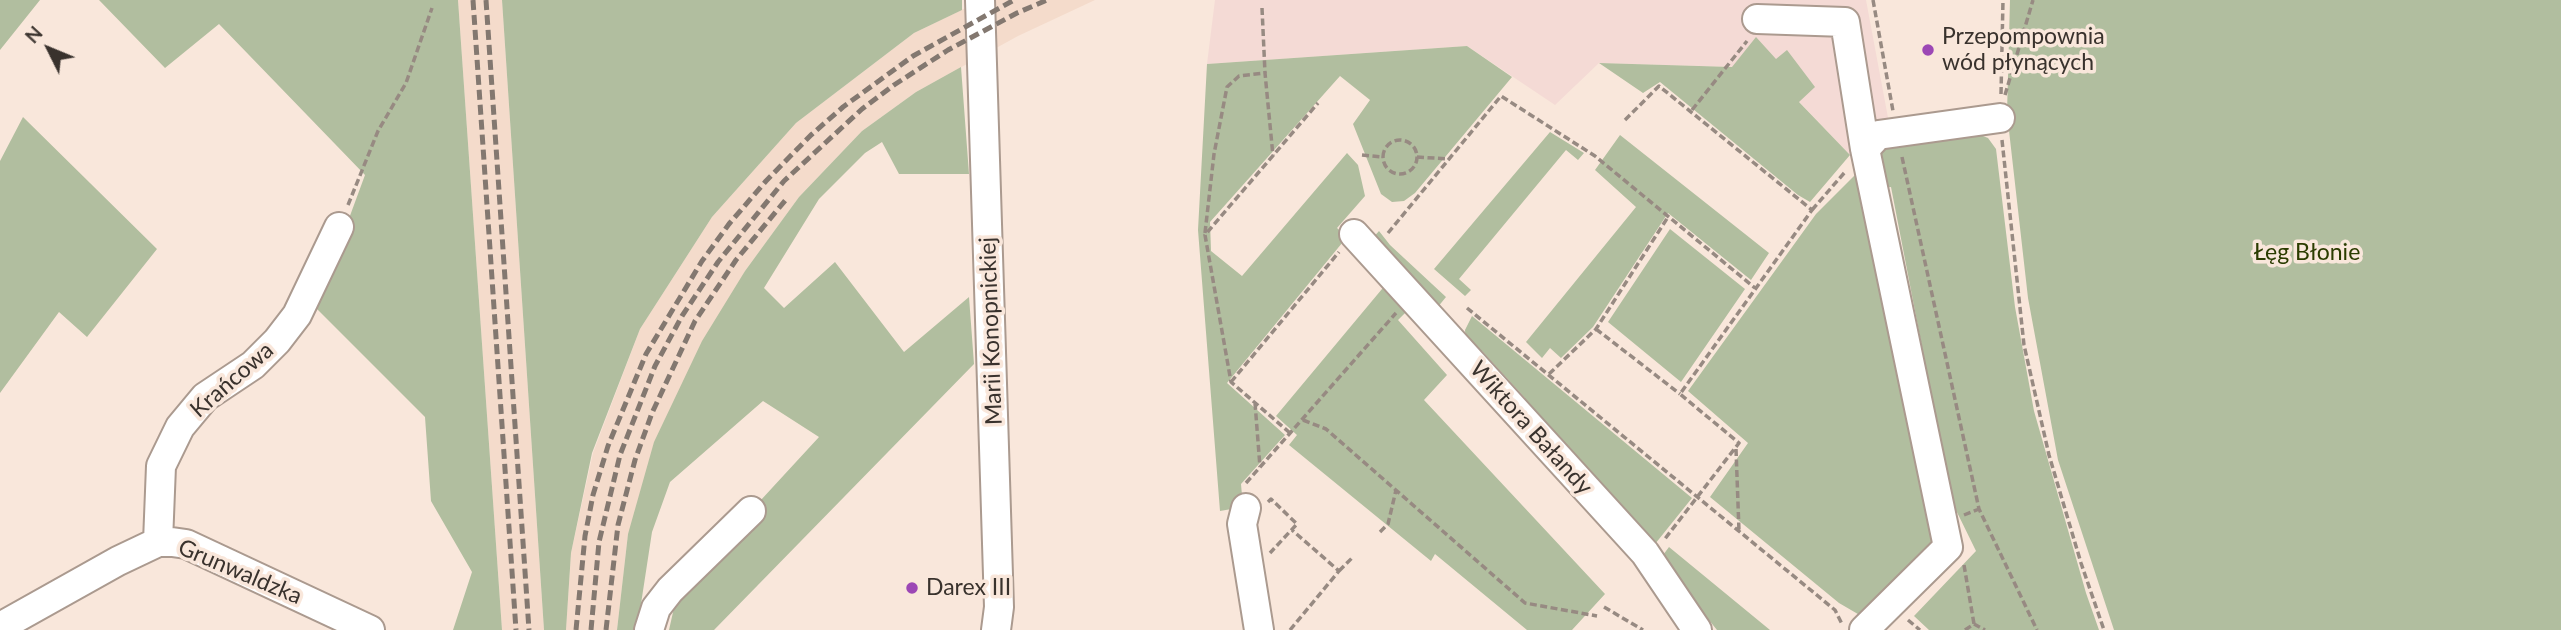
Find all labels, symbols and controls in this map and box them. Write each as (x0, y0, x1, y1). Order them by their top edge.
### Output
north arrow (14, 14, 84, 84)
text: N (20, 21, 47, 48)
place label: Przepompownia wód płynących (1942, 23, 2105, 77)
marker: Przepompownia wód płynących (1920, 42, 1936, 58)
street label: Marii Konopnickiej (974, 237, 1008, 425)
park label: Łęg Błonie (2254, 239, 2360, 267)
street label: Krańcowa (185, 337, 279, 423)
street label: Wiktora Bałandy (1464, 356, 1598, 500)
street label: Grunwaldzka (174, 534, 306, 610)
place label: Darex III (926, 574, 1011, 602)
marker: Darex III (904, 580, 920, 596)

